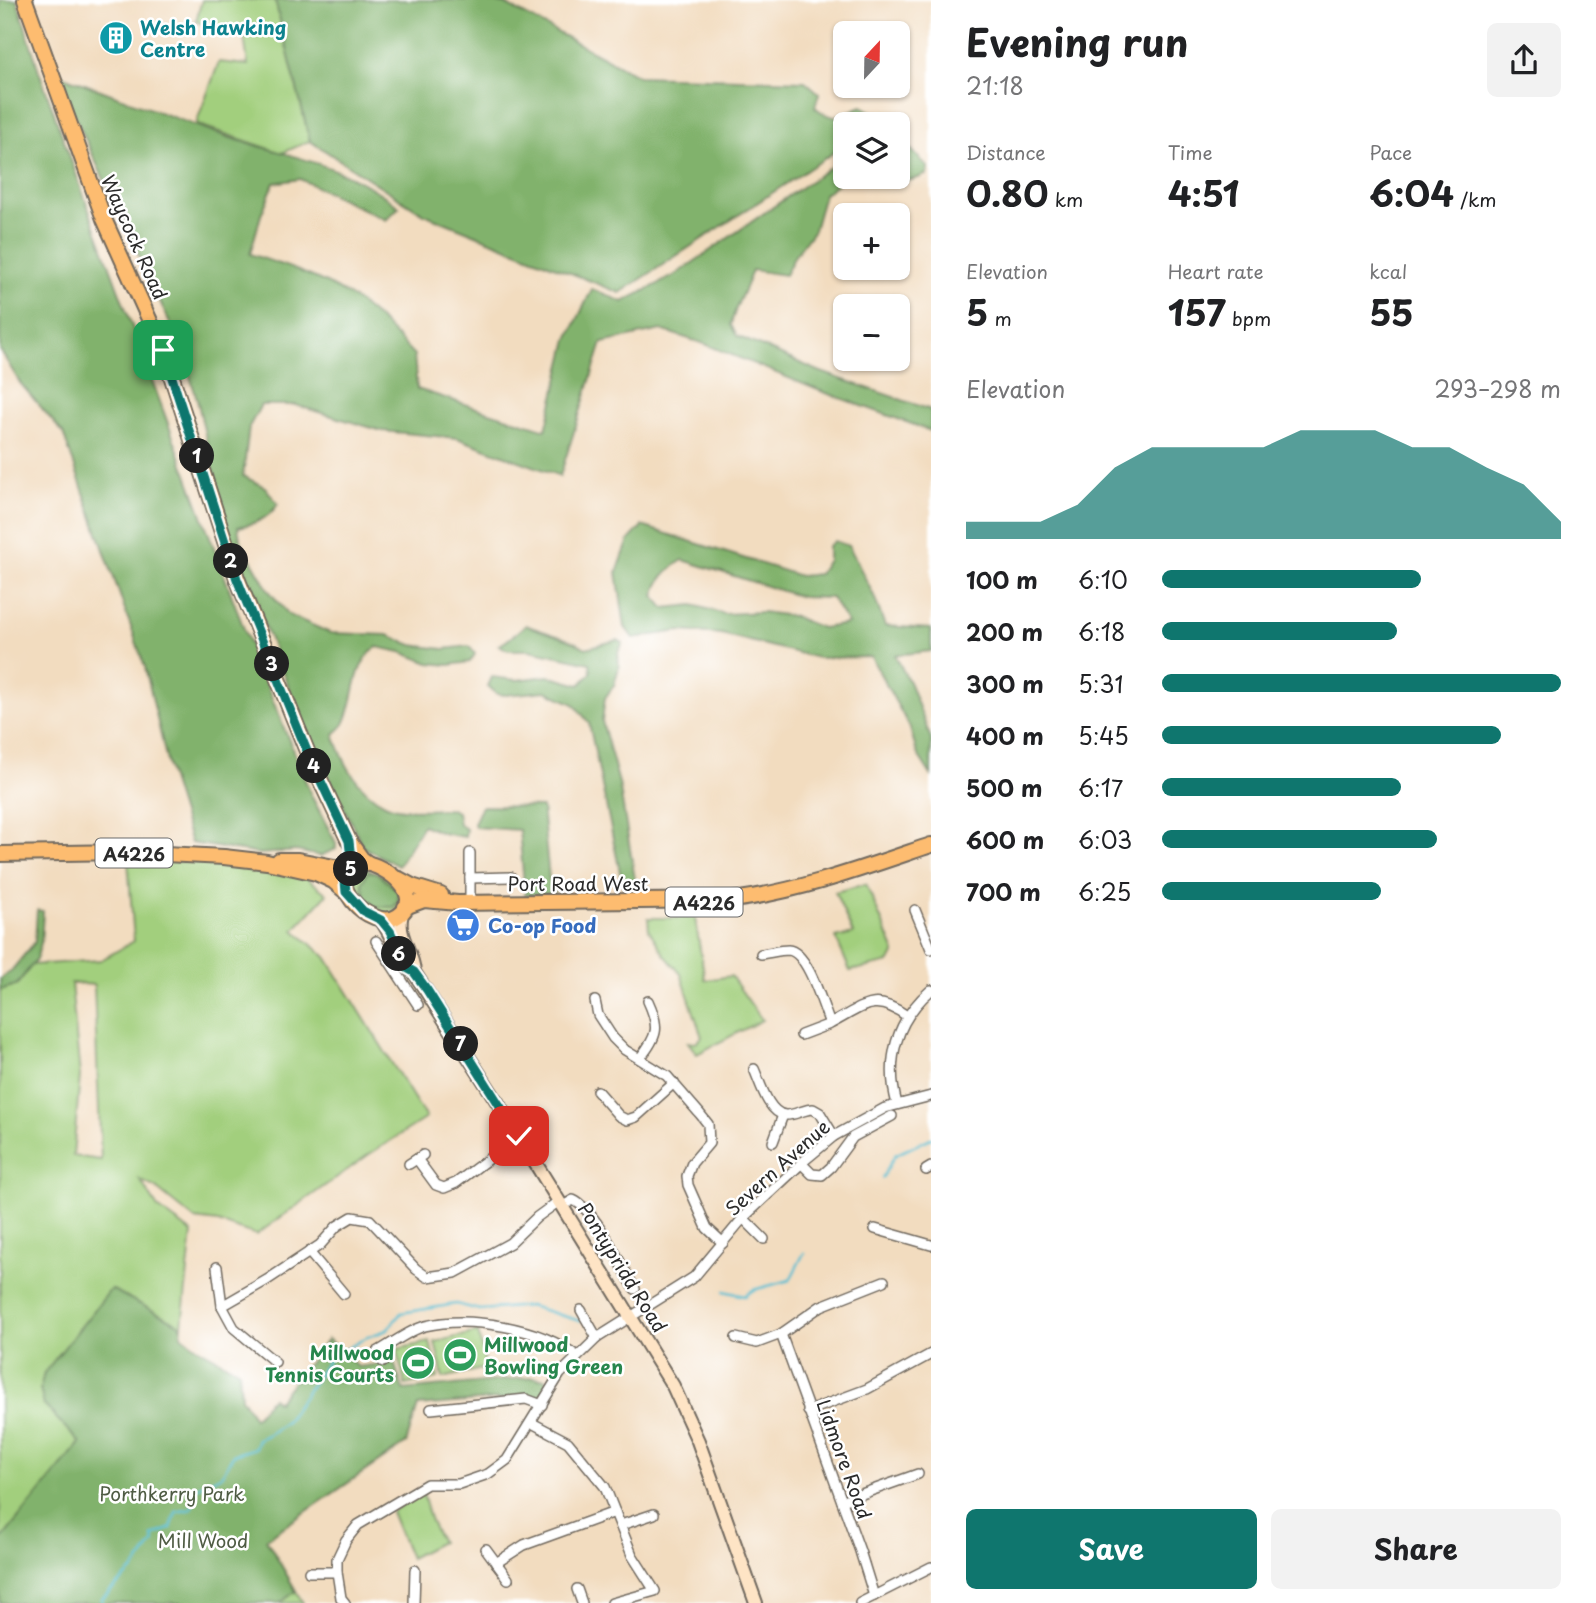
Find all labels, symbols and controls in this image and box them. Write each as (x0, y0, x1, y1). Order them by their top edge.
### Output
place label: Welsh Hawking Centre (140, 13, 286, 63)
text: Evening run (966, 13, 1188, 70)
building icon: Welsh Hawking Centre (97, 19, 135, 57)
north arrow (833, 21, 910, 98)
map controls (833, 21, 910, 371)
button: share (1487, 23, 1561, 97)
text: 21:18 (966, 68, 1024, 103)
button: layers (833, 112, 910, 189)
text: Distance (966, 138, 1046, 166)
text: Time (1168, 138, 1213, 166)
text: Pace (1369, 138, 1412, 166)
text: 0.80 (966, 166, 1048, 219)
text: 4:51 (1168, 166, 1239, 219)
text: 6:04 (1369, 166, 1454, 219)
street label: Waycock Road (95, 170, 175, 304)
text: km (1048, 185, 1083, 213)
text: /km (1454, 185, 1497, 213)
button: + (833, 203, 910, 280)
text: Elevation (966, 257, 1048, 285)
text: Heart rate (1168, 257, 1264, 285)
text: kcal (1369, 257, 1407, 285)
text: 5 (966, 285, 988, 338)
text: 157 (1168, 285, 1226, 338)
text: 55 (1369, 285, 1414, 338)
button: − (833, 294, 910, 371)
text: m (988, 304, 1012, 332)
text: bpm (1226, 304, 1271, 332)
pin (133, 320, 193, 380)
icon: arrive (144, 331, 182, 369)
text: Elevation (966, 371, 1065, 406)
text: 293–298 m (1434, 371, 1561, 406)
pin: 1 (180, 438, 214, 474)
text: 1 (192, 441, 201, 469)
pin: 2 (214, 544, 248, 578)
text: 2 (224, 546, 237, 574)
text: 100 m (966, 562, 1038, 597)
text: 6:10 (1078, 562, 1128, 597)
text: 200 m (966, 614, 1043, 649)
text: 6:18 (1078, 614, 1125, 649)
pin: 3 (254, 646, 290, 682)
text: 3 (265, 649, 278, 677)
text: 300 m (966, 666, 1044, 701)
text: 5:31 (1078, 666, 1123, 701)
text: 400 m (966, 718, 1044, 753)
text: 5:45 (1078, 718, 1129, 753)
pin: 4 (296, 748, 332, 784)
text: 4 (307, 751, 320, 779)
text: 500 m (966, 770, 1043, 805)
text: 6:17 (1078, 770, 1123, 805)
text: 600 m (966, 822, 1044, 857)
text: 6:03 (1078, 822, 1132, 857)
road number: A4226 (96, 838, 172, 868)
pin: 5 (334, 852, 368, 886)
text: 5 (344, 854, 357, 882)
street label: Port Road West (508, 869, 649, 897)
text: 700 m (966, 874, 1041, 909)
text: 6:25 (1078, 874, 1131, 909)
road number: A4226 (666, 888, 742, 917)
supermarket icon: Co-op Food (444, 906, 482, 944)
place label: Co-op Food (488, 911, 596, 939)
pin: 6 (382, 936, 416, 972)
text: 6 (392, 939, 405, 967)
pin: 7 (444, 1026, 478, 1062)
text: 7 (455, 1029, 466, 1057)
pin (489, 1106, 549, 1166)
street label: Severn Avenue (719, 1112, 835, 1222)
icon: check (500, 1117, 538, 1155)
street label: Pontypridd Road (572, 1197, 674, 1337)
place label: Millwood Bowling Green (484, 1330, 623, 1380)
sports icon: Millwood Bowling Green (441, 1336, 479, 1374)
place label: Millwood Tennis Courts (265, 1338, 394, 1388)
sports icon: Millwood Tennis Courts (399, 1344, 437, 1382)
street label: Lidmore Road (810, 1395, 880, 1523)
park label: Porthkerry Park (99, 1479, 245, 1507)
button: Save (966, 1509, 1257, 1589)
button: Share (1271, 1509, 1561, 1589)
park label: Mill Wood (158, 1526, 248, 1554)

